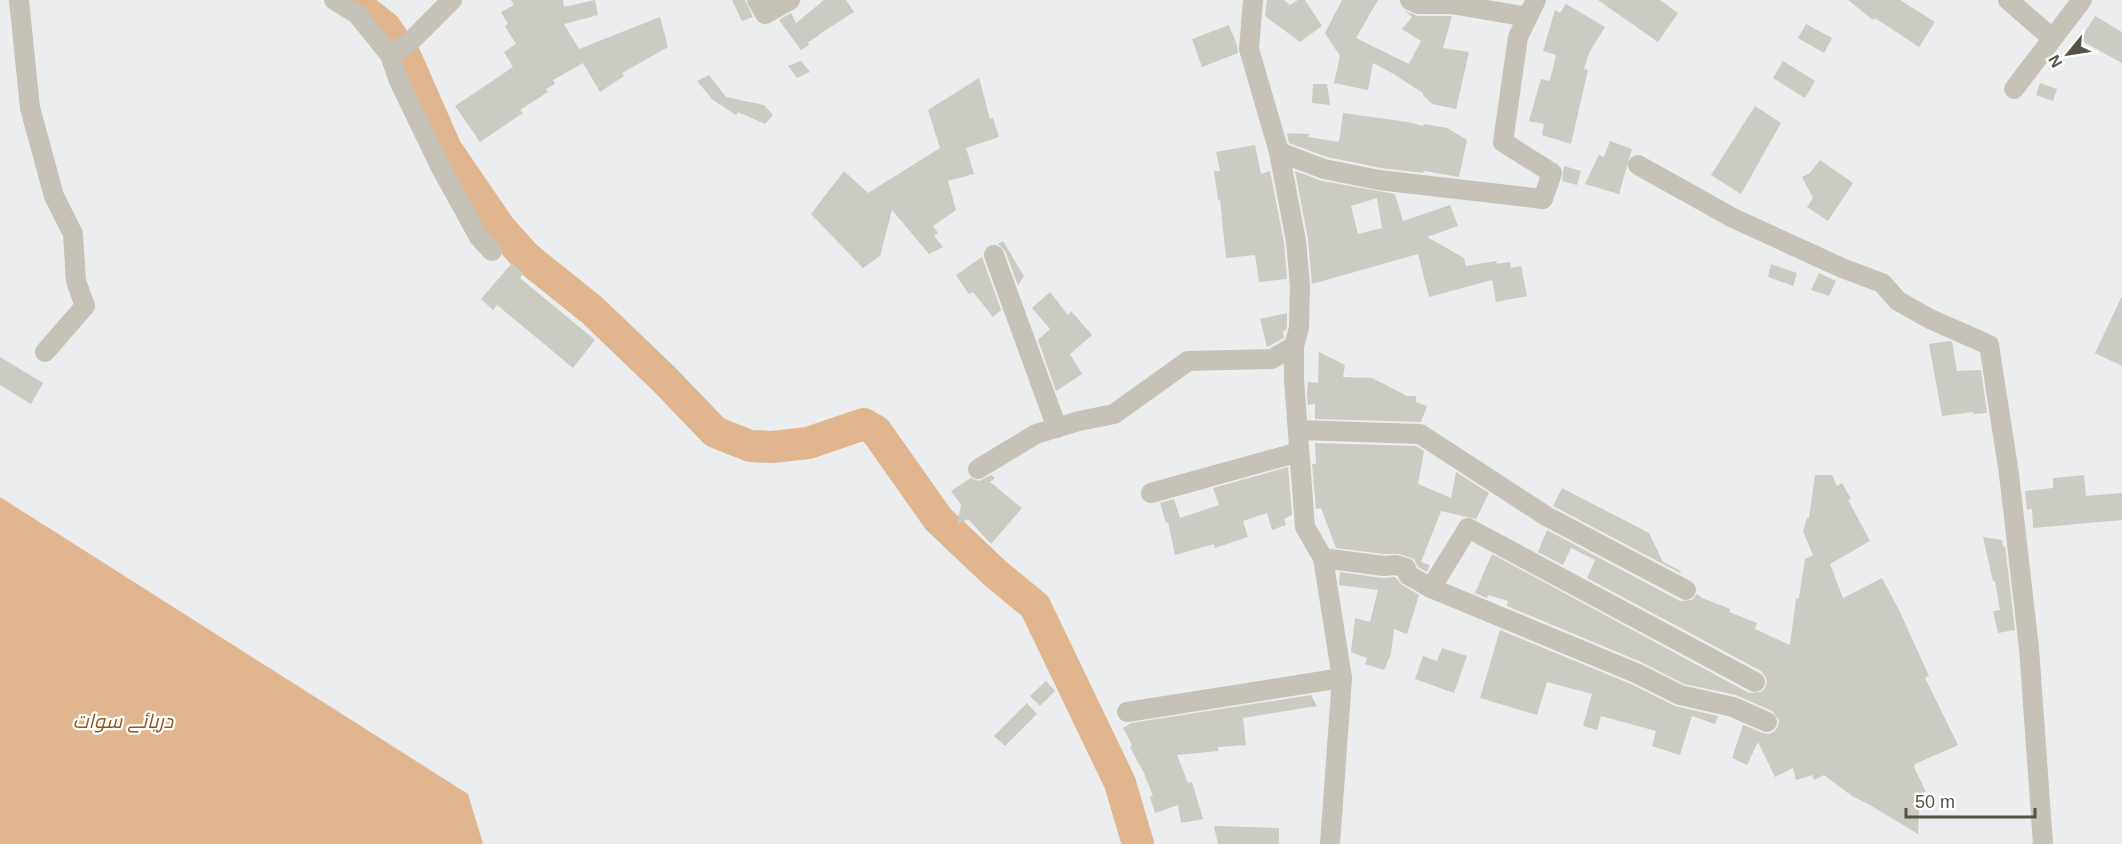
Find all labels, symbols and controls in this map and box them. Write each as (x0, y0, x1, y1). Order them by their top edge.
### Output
north arrow (2038, 24, 2098, 84)
text: N (2045, 52, 2066, 71)
water label: دریائے سوات (73, 710, 175, 733)
scale bar (1906, 781, 2035, 819)
text: 50 m (1915, 792, 1955, 812)

